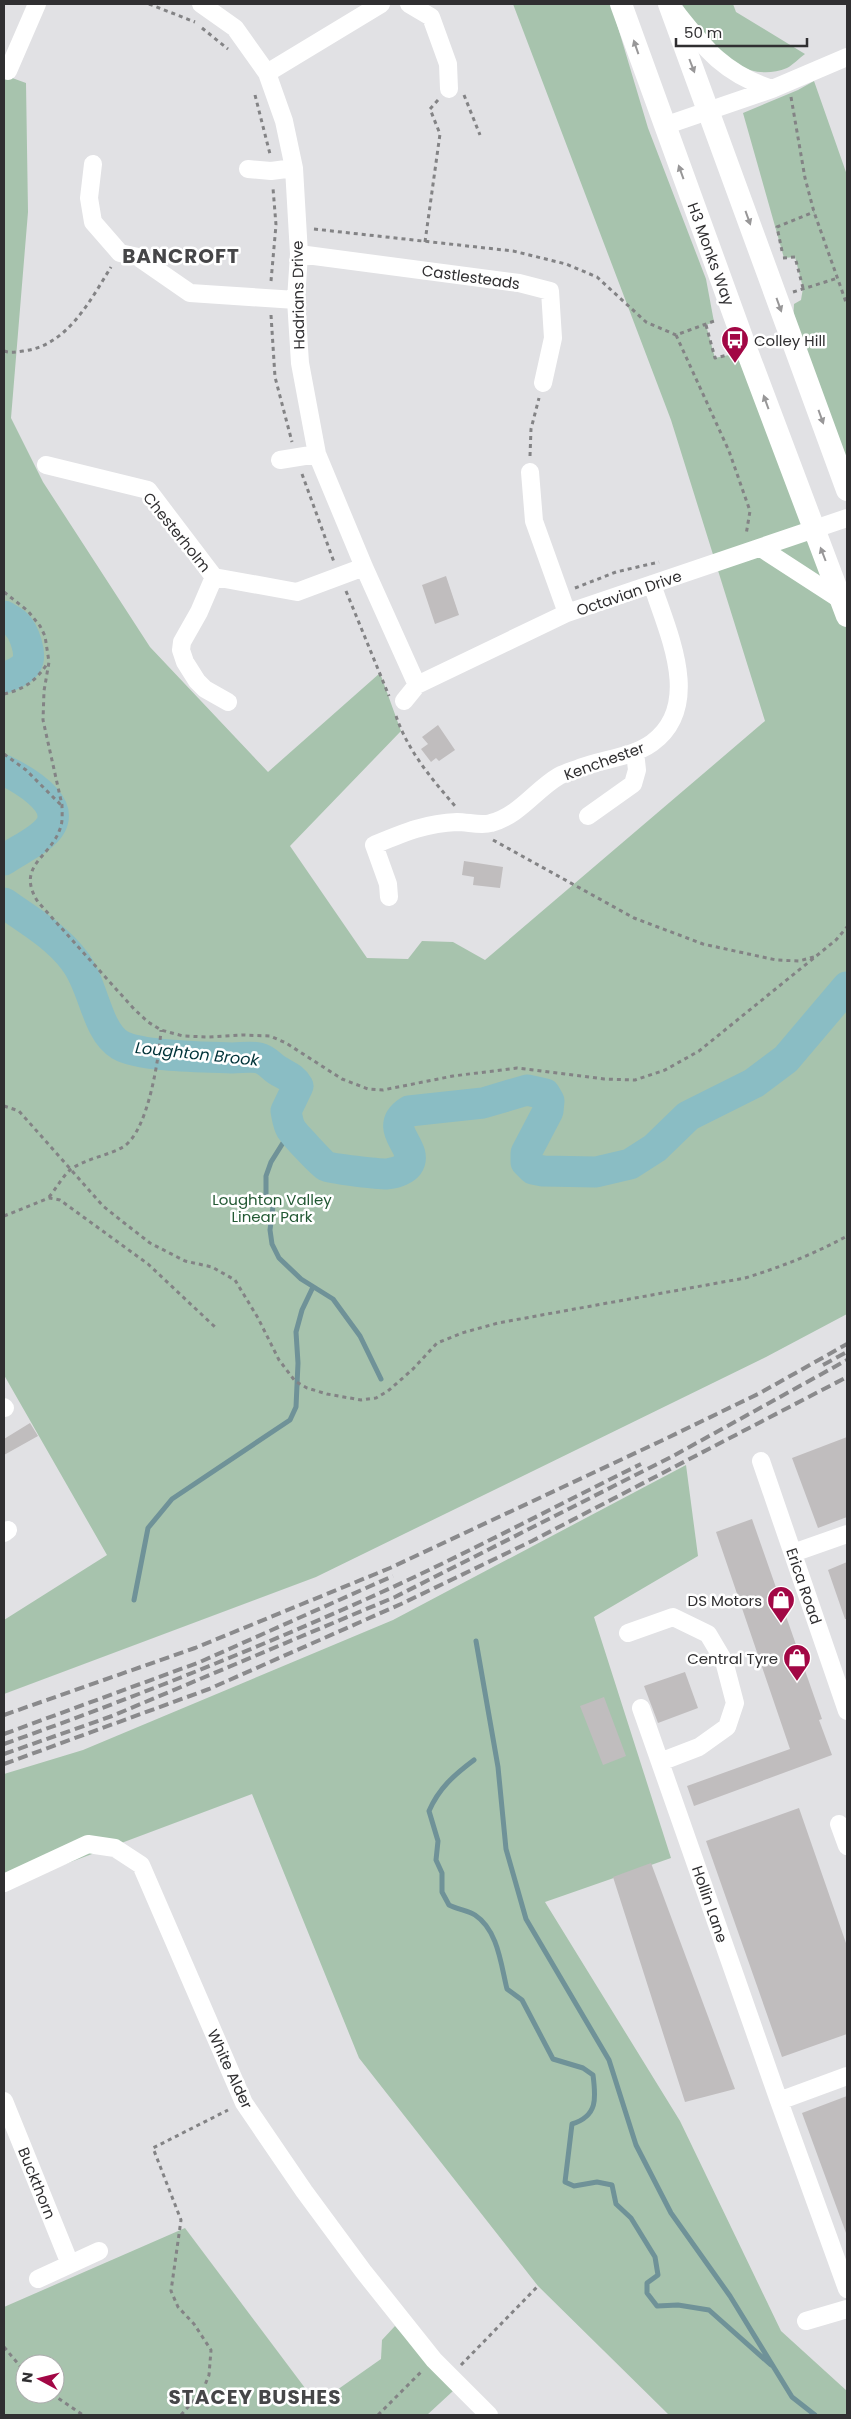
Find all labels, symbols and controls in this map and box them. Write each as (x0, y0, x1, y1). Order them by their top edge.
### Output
scale bar (676, 15, 807, 47)
text: 50 m (684, 22, 722, 43)
one-way arrow (632, 39, 640, 54)
one-way arrow (688, 59, 696, 74)
one-way arrow (677, 165, 684, 180)
street label: H3 Monks Way (683, 200, 740, 309)
one-way arrow (745, 211, 752, 226)
street label: Hadrians Drive (287, 240, 309, 350)
district label: BANCROFT (122, 242, 240, 270)
street label: Castlesteads (421, 260, 521, 294)
one-way arrow (776, 297, 783, 312)
bus stop icon: Colley Hill (720, 325, 750, 364)
place label: Colley Hill (754, 330, 826, 351)
one-way arrow (762, 394, 770, 409)
one-way arrow (818, 410, 825, 425)
street label: Chesterholm (138, 488, 216, 576)
one-way arrow (819, 546, 827, 561)
street label: Octavian Drive (574, 565, 684, 621)
street label: Kenchester (561, 737, 647, 785)
water label: Loughton Brook (134, 1036, 261, 1072)
park label: Loughton Valley Linear Park (212, 1189, 332, 1227)
street label: Erica Road (781, 1545, 827, 1627)
shop icon: DS Motors (766, 1585, 796, 1624)
place label: DS Motors (688, 1590, 762, 1611)
shop icon: Central Tyre (782, 1643, 812, 1682)
place label: Central Tyre (687, 1648, 778, 1669)
street label: Hollin Lane (687, 1863, 733, 1945)
street label: White Alder (202, 2026, 258, 2113)
street label: Buckthorn (13, 2144, 61, 2222)
north arrow (15, 2354, 65, 2404)
text: N (17, 2371, 38, 2384)
district label: STACEY BUSHES (169, 2383, 341, 2411)

